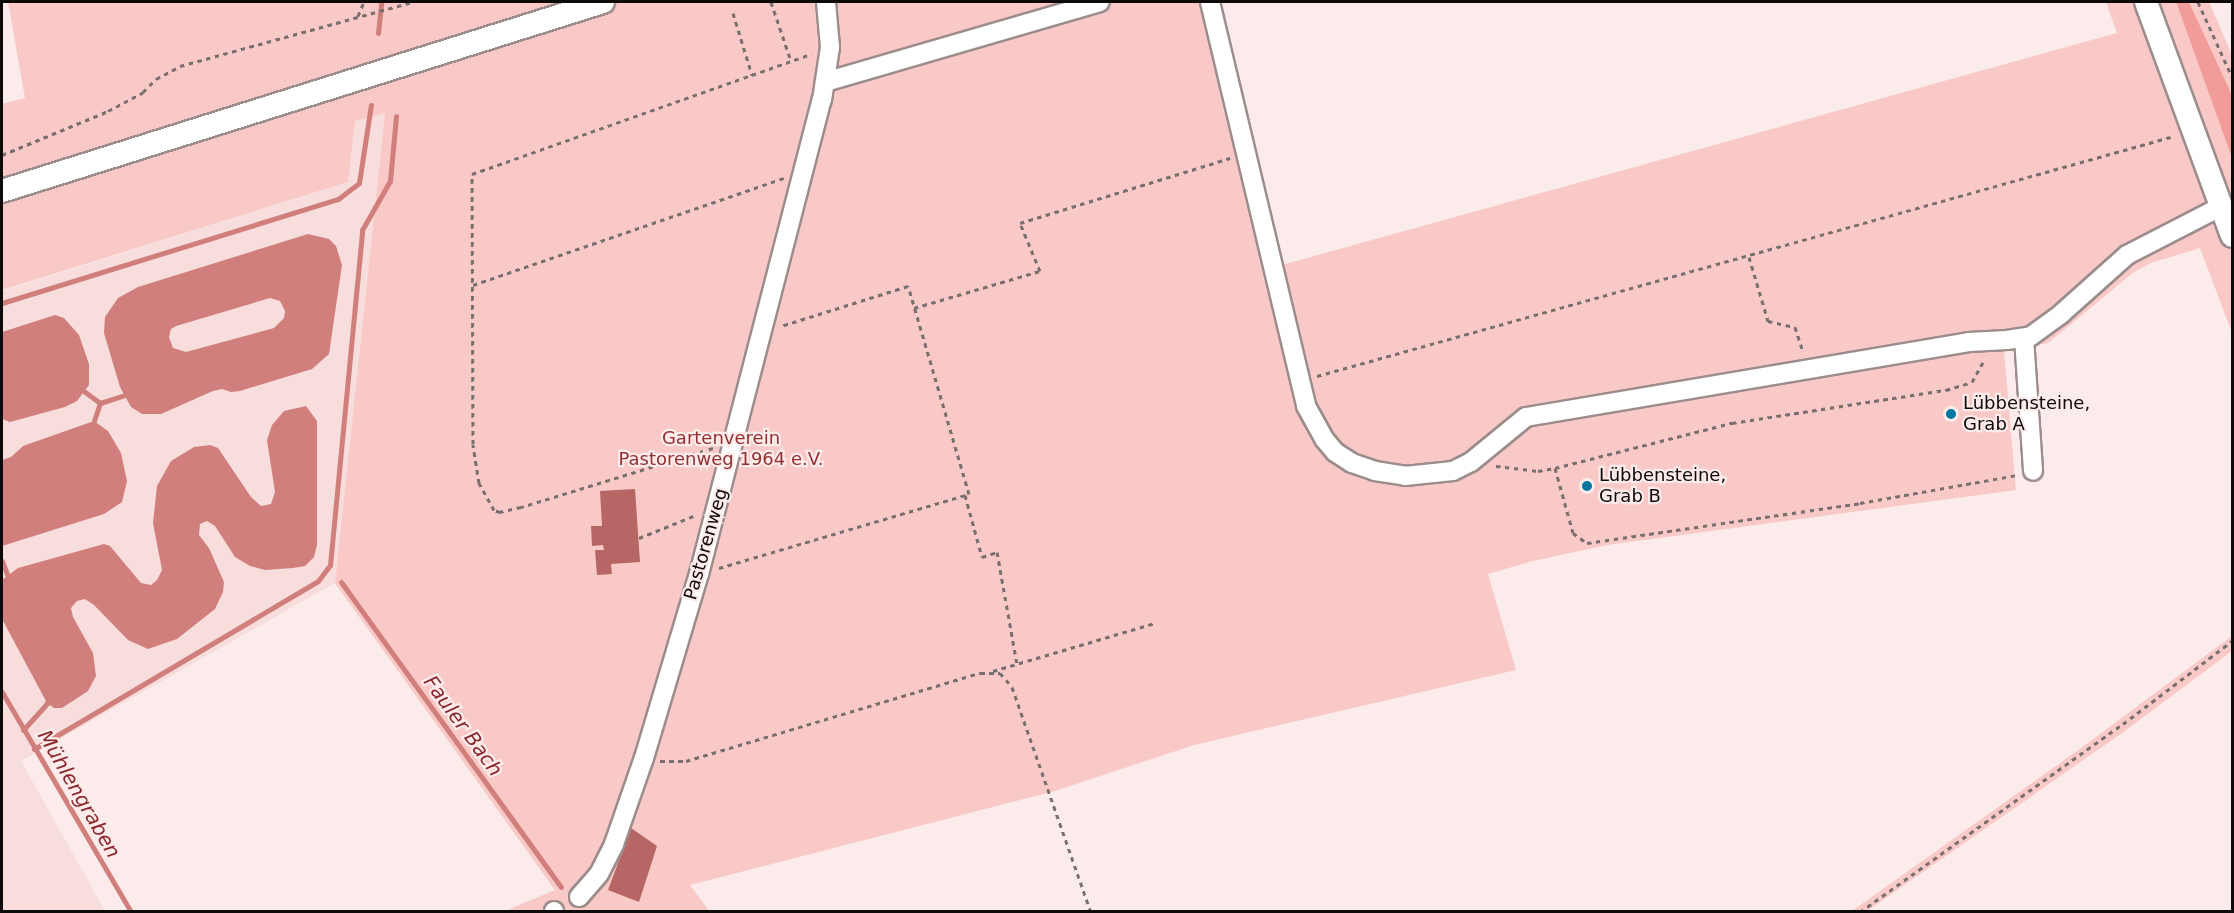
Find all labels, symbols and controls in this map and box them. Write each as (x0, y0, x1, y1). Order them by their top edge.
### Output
place label: Lübbensteine, Grab A (1963, 393, 2090, 436)
marker: Lübbensteine, Grab A (1944, 407, 1958, 421)
park label: Gartenverein Pastorenweg 1964 e.V. (619, 428, 823, 470)
place label: Lübbensteine, Grab B (1599, 465, 1726, 508)
marker: Lübbensteine, Grab B (1580, 479, 1594, 493)
street label: Pastorenweg (680, 486, 732, 602)
water label: Fauler Bach (418, 671, 508, 781)
water label: Mühlengraben (33, 726, 125, 862)

